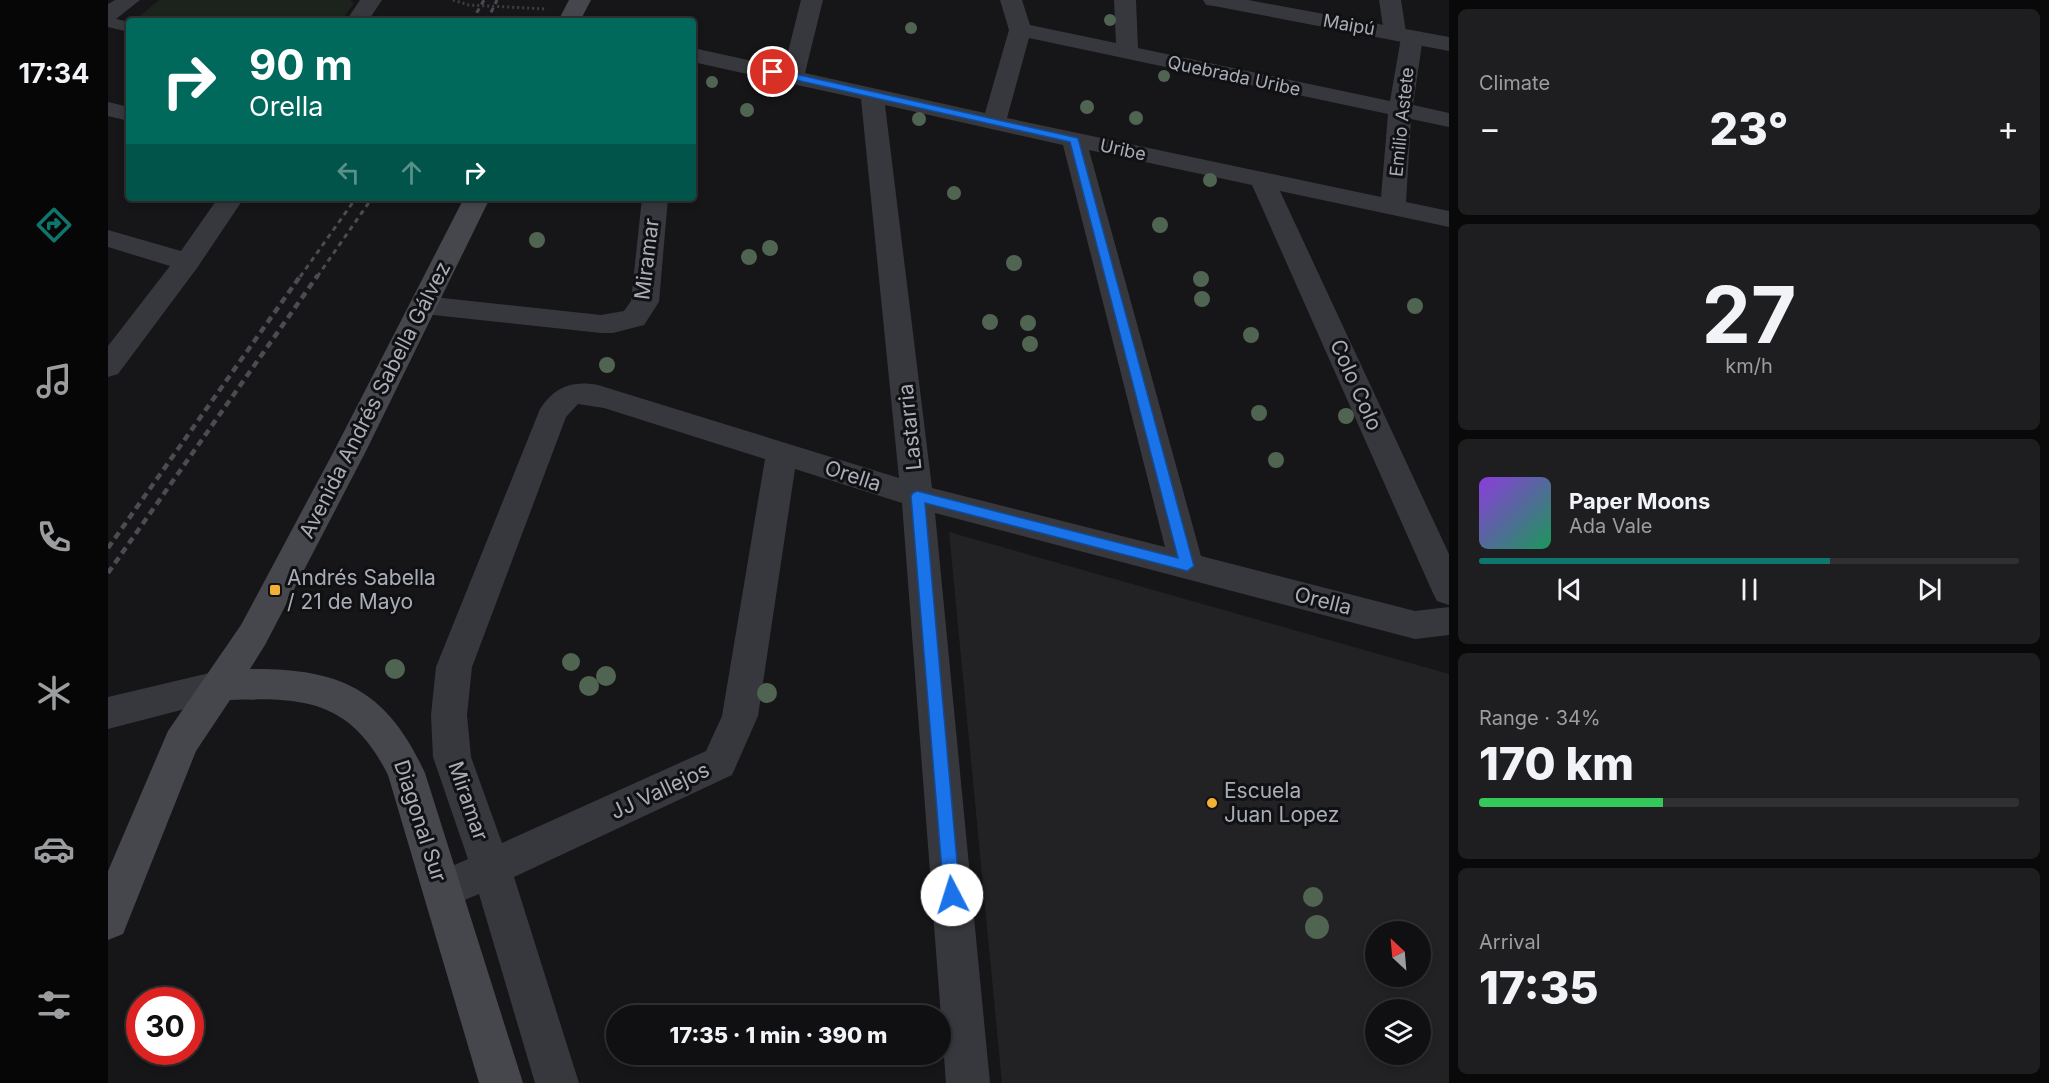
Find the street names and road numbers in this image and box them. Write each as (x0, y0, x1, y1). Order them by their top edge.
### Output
street label: Maipú (1321, 10, 1377, 39)
street label: Quebrada Uribe (1166, 51, 1302, 100)
street label: Emilio Astete (1385, 66, 1418, 178)
street label: Uribe (1098, 134, 1148, 165)
street label: Miramar (629, 217, 664, 301)
street label: Avenida Andrés Sabella Gálvez (294, 257, 455, 542)
street label: Colo Colo (1325, 335, 1388, 434)
street label: Lastarria (893, 383, 926, 472)
street label: Orella (822, 455, 885, 496)
street label: Orella (1292, 581, 1354, 620)
street label: Diagonal Sur (389, 757, 452, 885)
street label: JJ Vallejos (606, 757, 713, 824)
street label: Miramar (443, 758, 494, 844)

